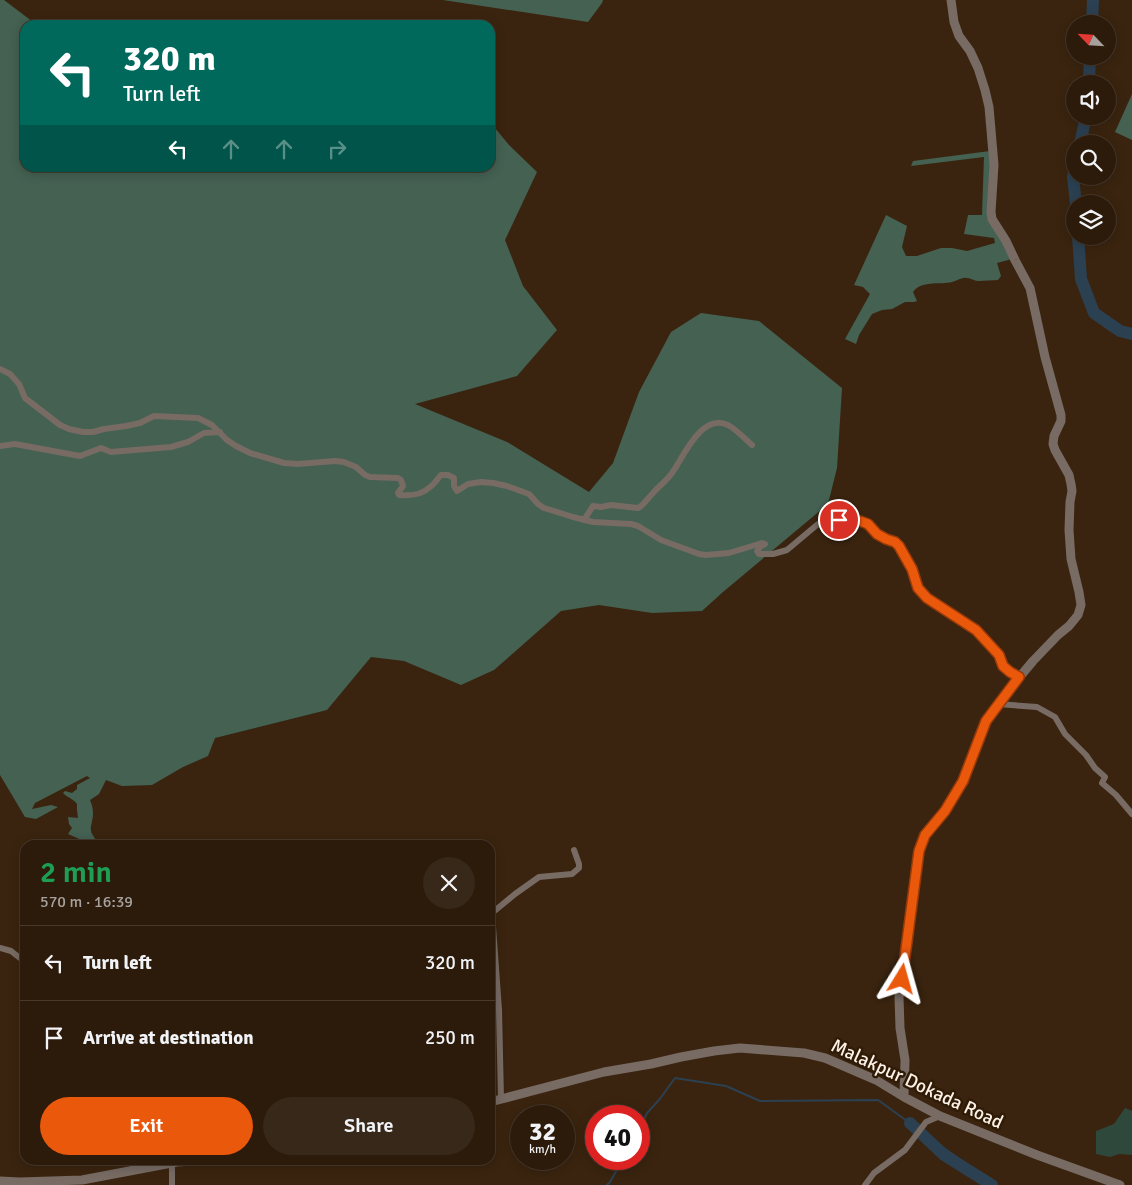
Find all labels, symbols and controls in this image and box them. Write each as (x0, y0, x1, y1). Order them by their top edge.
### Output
north arrow (1066, 15, 1116, 65)
map controls (1066, 15, 1116, 245)
text: 320 m (123, 37, 216, 80)
icon: left (40, 40, 105, 105)
button: sound (1066, 75, 1116, 125)
text: Turn left (123, 80, 201, 107)
icon: left (164, 135, 192, 163)
icon: ahead (217, 135, 245, 163)
icon: ahead (270, 135, 298, 163)
icon: right (323, 135, 351, 163)
button: search (1066, 135, 1116, 185)
button: layers (1066, 195, 1116, 245)
pin (818, 499, 860, 541)
icon: arrive (825, 506, 853, 534)
text: 2 min (40, 854, 112, 891)
button: close (423, 857, 475, 909)
text: 570 m · 16:39 (40, 892, 133, 912)
icon: left (40, 949, 68, 977)
text: Turn left (83, 951, 152, 975)
text: 320 m (425, 951, 475, 975)
position arrow (875, 952, 927, 1004)
icon: arrive (40, 1024, 68, 1052)
text: Arrive at destination (83, 1026, 254, 1050)
text: 250 m (425, 1026, 475, 1050)
street label: Malakpur Dokada Road (827, 1034, 1007, 1134)
button: Exit (40, 1097, 253, 1155)
button: Share (263, 1097, 475, 1155)
speed limit sign: 40 (585, 1105, 650, 1170)
text: 32 (529, 1116, 556, 1147)
text: km/h (529, 1142, 556, 1157)

